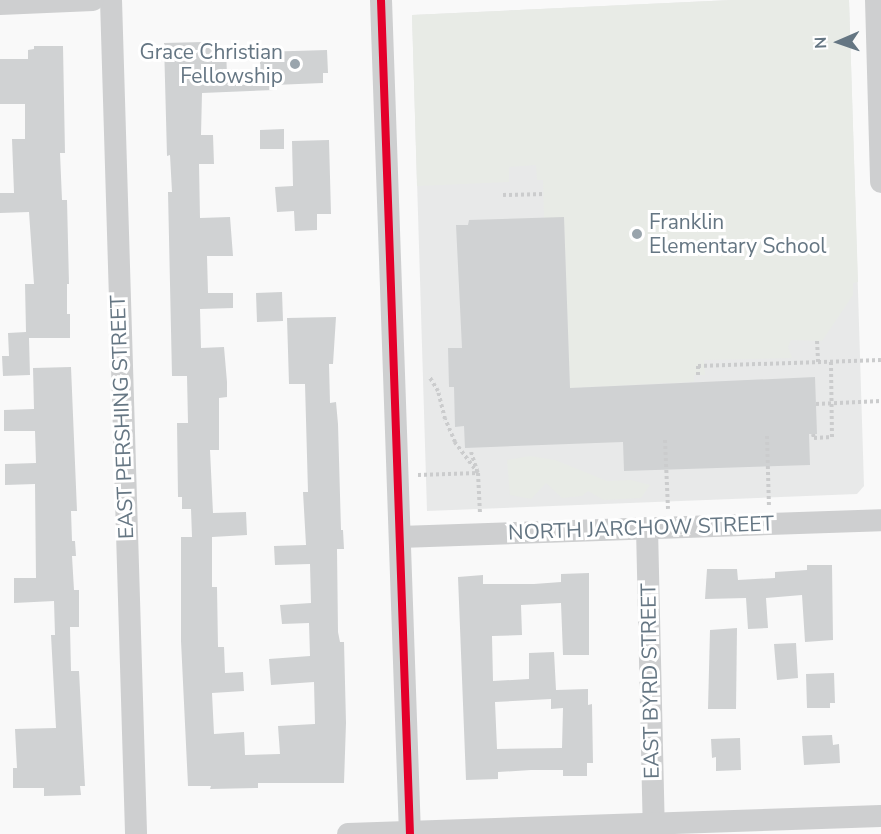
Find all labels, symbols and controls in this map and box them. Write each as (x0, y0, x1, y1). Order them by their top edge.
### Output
north arrow (809, 12, 869, 72)
text: N (810, 36, 832, 49)
place label: Grace Christian Fellowship (139, 39, 283, 89)
marker: Grace Christian Fellowship (288, 57, 302, 71)
place label: Franklin Elementary School (649, 209, 827, 259)
marker: Franklin Elementary School (630, 227, 644, 241)
street label: EAST PERSHING STREET (105, 295, 139, 539)
street label: NORTH JARCHOW STREET (508, 511, 774, 545)
street label: EAST BYRD STREET (636, 583, 664, 779)

